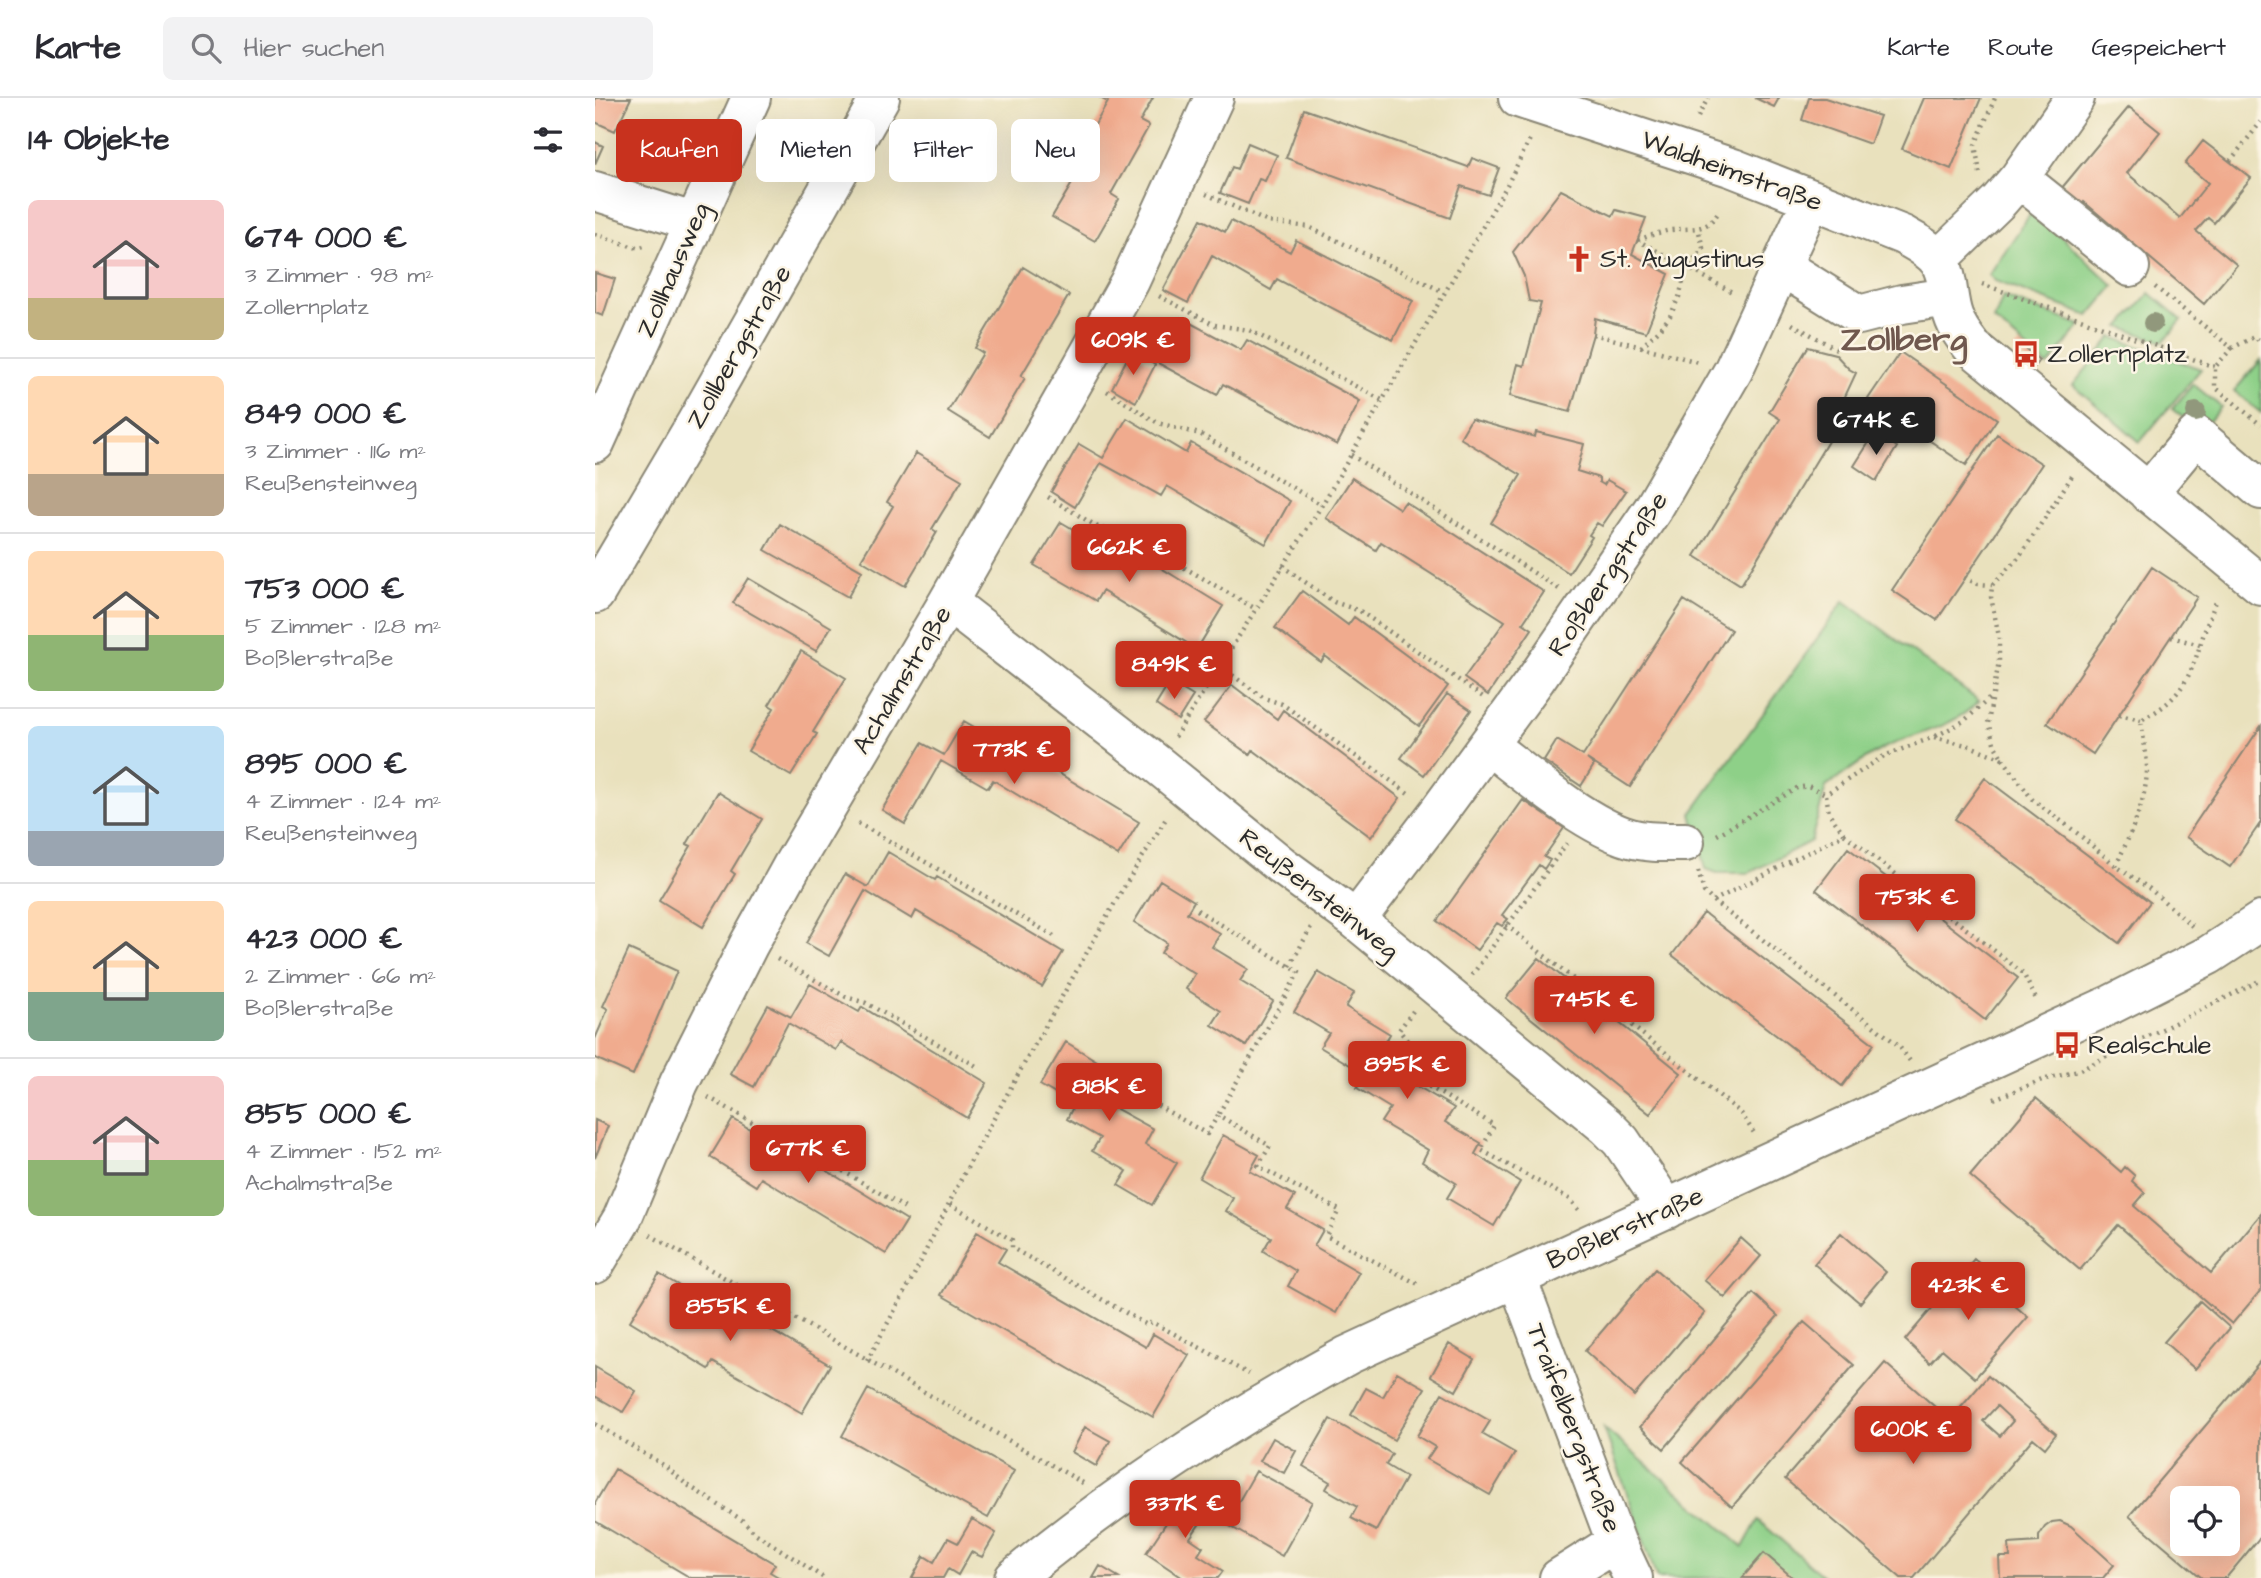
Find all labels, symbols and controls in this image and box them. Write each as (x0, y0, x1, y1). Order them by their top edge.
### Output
search box (163, 17, 653, 80)
text: Karte (35, 25, 121, 71)
icon: search (187, 29, 225, 67)
text: Hier suchen (243, 30, 384, 66)
text: Karte (1887, 31, 1950, 65)
text: Route (1988, 31, 2053, 65)
text: Gespeichert (2091, 31, 2226, 65)
text: 14 Objekte (28, 119, 170, 161)
chip: Kaufen (616, 119, 742, 182)
chip: Mieten (756, 119, 875, 182)
chip: Filter (889, 119, 997, 182)
chip: Neu (1011, 119, 1100, 182)
icon: filters (529, 121, 567, 159)
street label: Waldheimstraße (1637, 122, 1827, 220)
street label: Zollhausweg (627, 197, 721, 344)
text: 674 000 € (245, 217, 407, 259)
icon: home (84, 228, 168, 312)
place label: St. Augustinus (1600, 241, 1765, 279)
church icon: St. Augustinus (1564, 244, 1594, 274)
text: 3 Zimmer · 98 m² (245, 259, 434, 291)
street label: Zollbergstraße (678, 259, 802, 436)
text: Zollernplatz (245, 291, 369, 323)
pin: 609K € (1076, 317, 1190, 377)
district label: Zollberg (1841, 317, 1967, 365)
text: 609K € (1091, 324, 1175, 356)
place label: Zollernplatz (2047, 336, 2187, 372)
bus stop icon: Zollernplatz (2011, 339, 2041, 369)
text: 849 000 € (245, 393, 407, 435)
pin: 674K € (1819, 398, 1933, 457)
icon: home (84, 404, 168, 488)
text: 674K € (1833, 404, 1919, 436)
text: 3 Zimmer · 116 m² (245, 435, 426, 467)
text: Reußensteinweg (245, 467, 417, 499)
street label: Roßbergstraße (1539, 484, 1678, 665)
pin: 662K € (1072, 524, 1186, 584)
text: 662K € (1087, 531, 1171, 563)
text: 753 000 € (245, 568, 405, 610)
icon: home (84, 579, 168, 663)
street label: Achalmstraße (844, 599, 960, 761)
text: 5 Zimmer · 128 m² (245, 610, 441, 642)
text: Boßlerstraße (245, 642, 393, 674)
pin: 849K € (1117, 642, 1231, 701)
text: 849K € (1131, 648, 1217, 680)
pin: 773K € (957, 726, 1071, 786)
text: 773K € (973, 733, 1055, 765)
text: 895 000 € (245, 743, 407, 785)
icon: home (84, 754, 168, 838)
text: 4 Zimmer · 124 m² (245, 785, 441, 817)
text: Reußensteinweg (245, 817, 417, 849)
street label: Reußensteinweg (1230, 820, 1407, 970)
pin: 753K € (1860, 874, 1974, 934)
text: 753K € (1875, 881, 1959, 913)
text: 423 000 € (245, 918, 403, 960)
icon: home (84, 929, 168, 1013)
text: 2 Zimmer · 66 m² (245, 960, 436, 992)
pin: 745K € (1537, 976, 1651, 1036)
text: 745K € (1550, 983, 1638, 1015)
text: Boßlerstraße (245, 992, 393, 1024)
place label: Realschule (2088, 1027, 2212, 1063)
bus stop icon: Realschule (2052, 1030, 2082, 1060)
pin: 895K € (1350, 1042, 1464, 1101)
text: 895K € (1364, 1048, 1450, 1080)
pin: 818K € (1052, 1063, 1166, 1123)
text: 818K € (1072, 1070, 1146, 1102)
text: 855 000 € (245, 1093, 412, 1135)
icon: home (84, 1104, 168, 1188)
pin: 677K € (751, 1126, 865, 1185)
text: 677K € (766, 1132, 850, 1164)
text: 4 Zimmer · 152 m² (245, 1135, 442, 1167)
text: Achalmstraße (245, 1167, 393, 1199)
street label: Boßlerstraße (1541, 1177, 1709, 1279)
pin: 423K € (1911, 1262, 2025, 1322)
text: 423K € (1927, 1269, 2009, 1301)
pin: 855K € (673, 1284, 787, 1343)
text: 855K € (686, 1290, 774, 1322)
street label: Traifelbergstraße (1516, 1318, 1630, 1539)
pin: 600K € (1856, 1406, 1970, 1466)
text: 600K € (1871, 1413, 1955, 1445)
pin: 337K € (1128, 1480, 1242, 1540)
map controls (2170, 1486, 2240, 1556)
button: locate (2170, 1486, 2240, 1556)
text: 337K € (1146, 1487, 1224, 1519)

